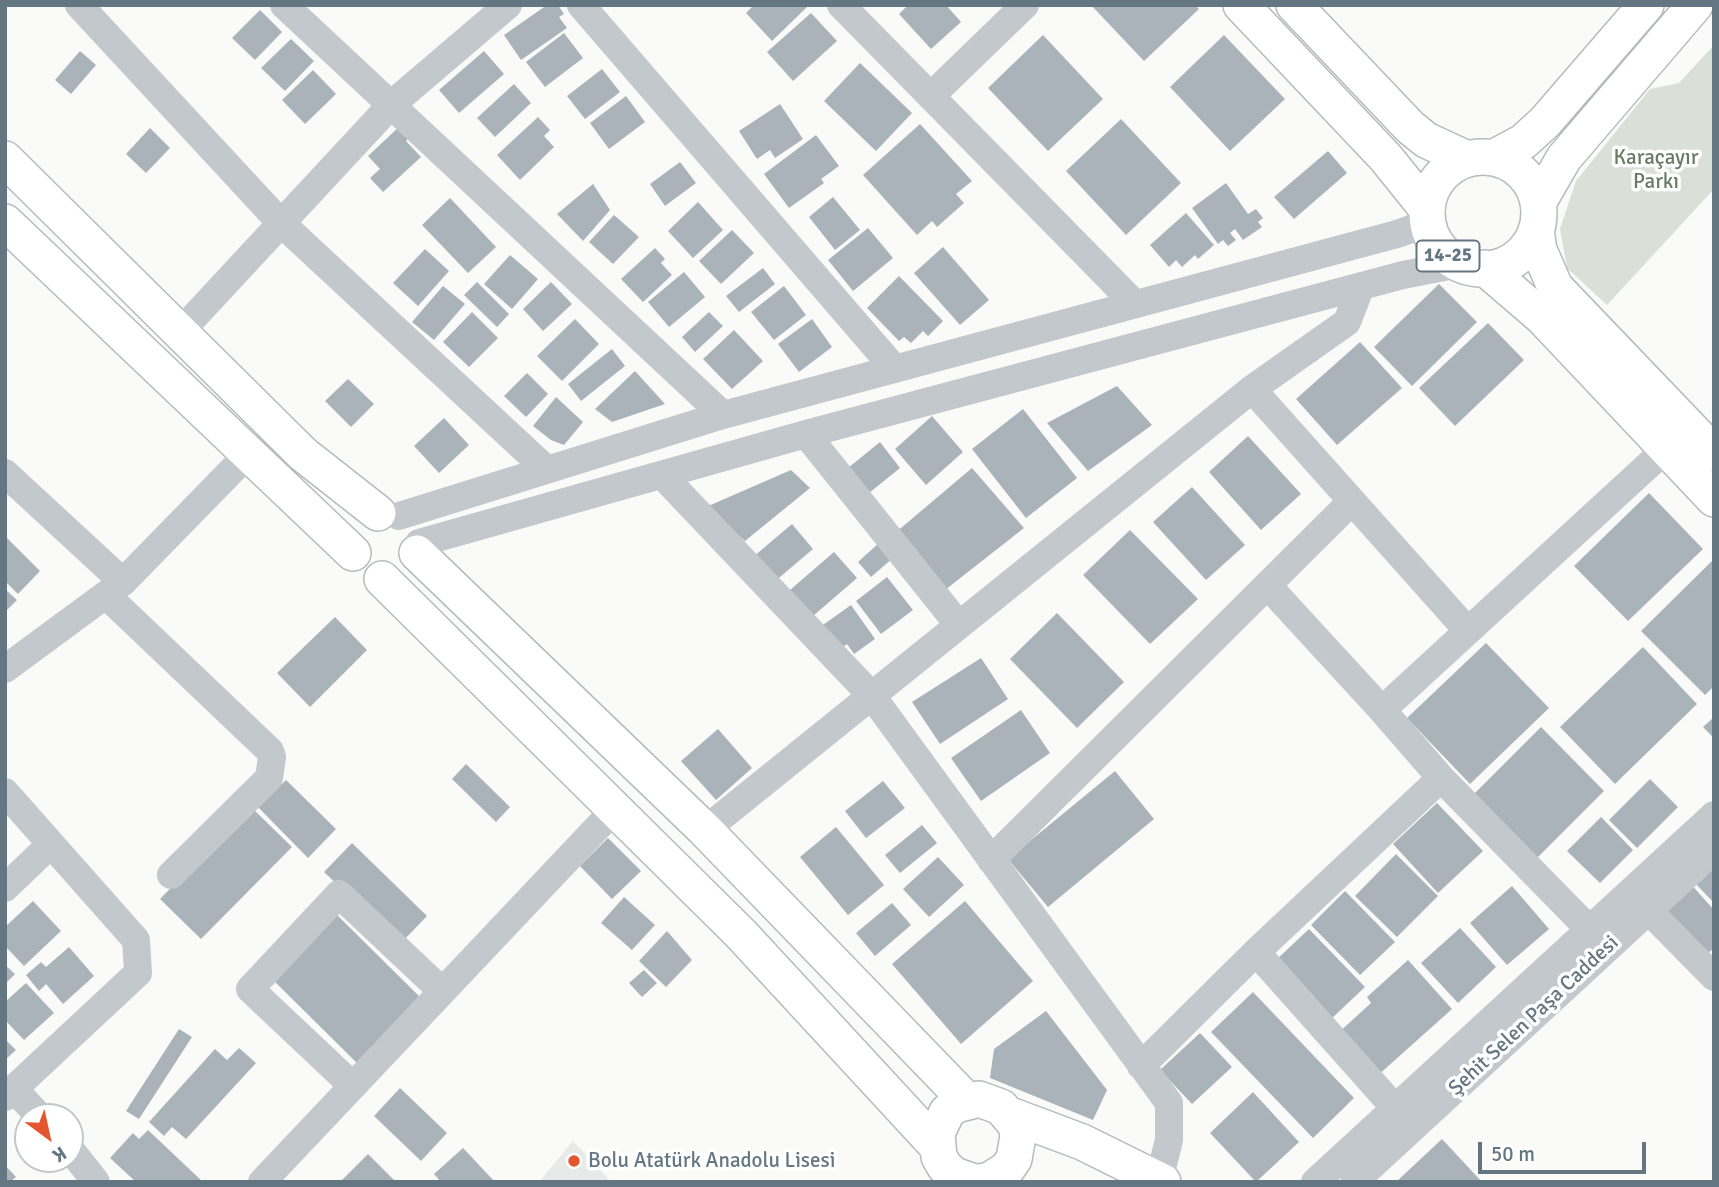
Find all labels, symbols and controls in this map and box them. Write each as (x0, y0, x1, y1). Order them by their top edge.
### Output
park label: Karaçayır Parkı (1613, 145, 1699, 195)
road number: 14-25 (1416, 240, 1480, 272)
street label: Şehit Selen Paşa Caddesi (1444, 931, 1624, 1101)
north arrow (14, 1103, 84, 1173)
scale bar (1481, 1128, 1649, 1172)
text: K (48, 1141, 71, 1167)
text: 50 m (1491, 1141, 1535, 1167)
place label: Bolu Atatürk Anadolu Lisesi (588, 1148, 835, 1174)
marker: Bolu Atatürk Anadolu Lisesi (566, 1153, 582, 1169)

